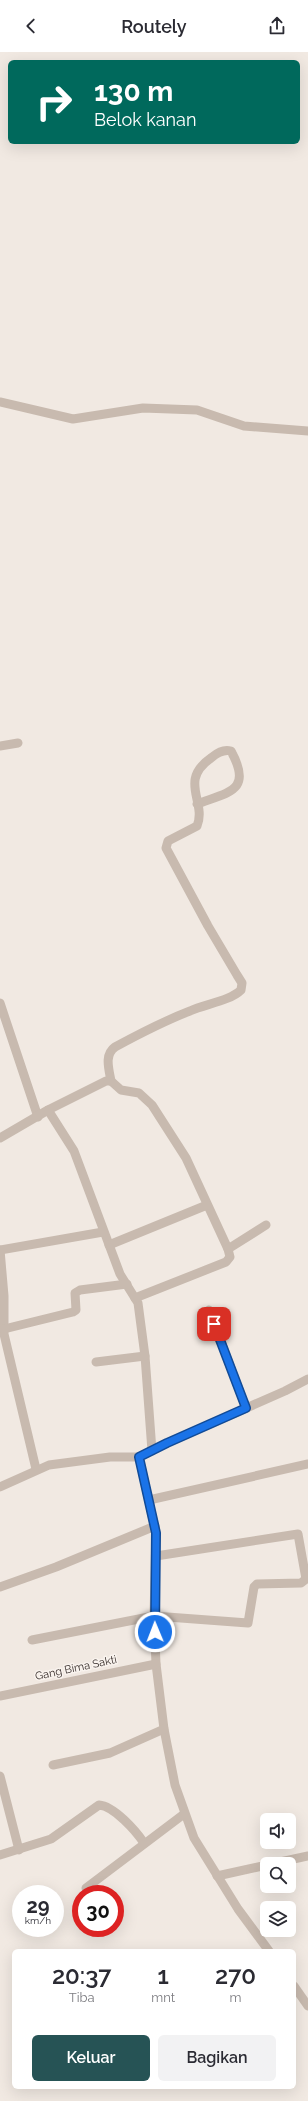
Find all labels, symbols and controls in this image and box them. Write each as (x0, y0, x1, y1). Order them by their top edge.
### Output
icon: back (20, 15, 42, 37)
icon: share (266, 15, 288, 37)
text: Routely (121, 16, 187, 37)
text: 130 m (94, 75, 173, 108)
icon: right (28, 76, 80, 128)
text: Belok kanan (94, 109, 196, 130)
pin (197, 1307, 231, 1341)
icon: arrive (203, 1313, 225, 1335)
position arrow (134, 1611, 176, 1653)
street label: Gang Bima Sakti (34, 1653, 118, 1683)
map controls (260, 1813, 296, 1937)
button: sound (260, 1813, 296, 1849)
button: search (260, 1857, 296, 1893)
speed limit sign: 30 (72, 1885, 124, 1937)
text: 29 (26, 1894, 50, 1918)
button: layers (260, 1901, 296, 1937)
text: km/h (25, 1915, 51, 1926)
text: 20:37 (52, 1961, 111, 1990)
text: 1 (158, 1961, 169, 1990)
text: 270 (215, 1961, 256, 1990)
text: Tiba (69, 1990, 95, 2005)
text: mnt (151, 1990, 175, 2005)
text: m (230, 1990, 242, 2005)
button: Keluar (32, 2035, 150, 2081)
button: Bagikan (158, 2035, 276, 2081)

